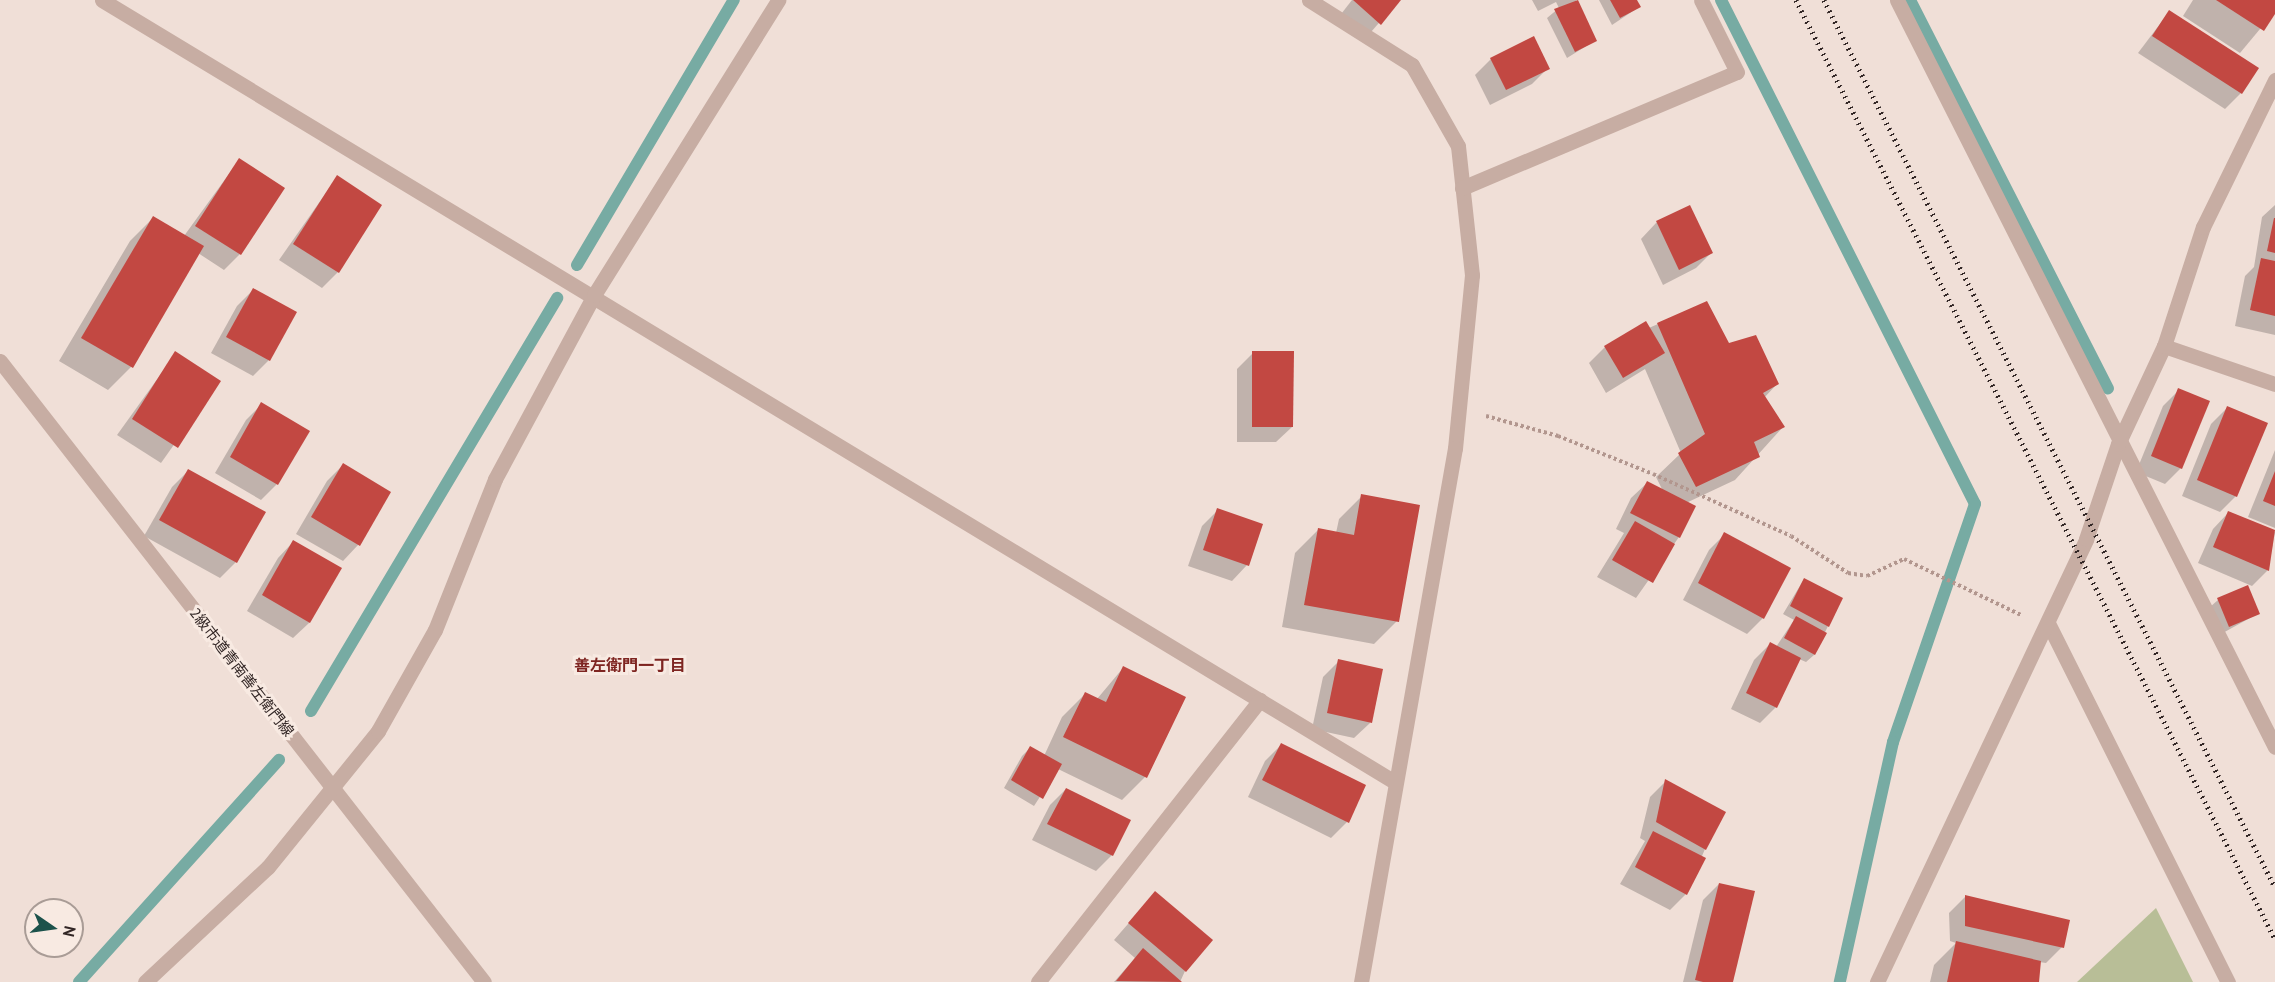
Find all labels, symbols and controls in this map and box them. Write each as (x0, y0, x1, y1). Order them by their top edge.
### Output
street label: 2級市道青南善左衛門線 (186, 604, 298, 740)
district label: 善左衛門一丁目 (574, 655, 686, 675)
north arrow (24, 898, 84, 958)
text: N (59, 924, 81, 939)

